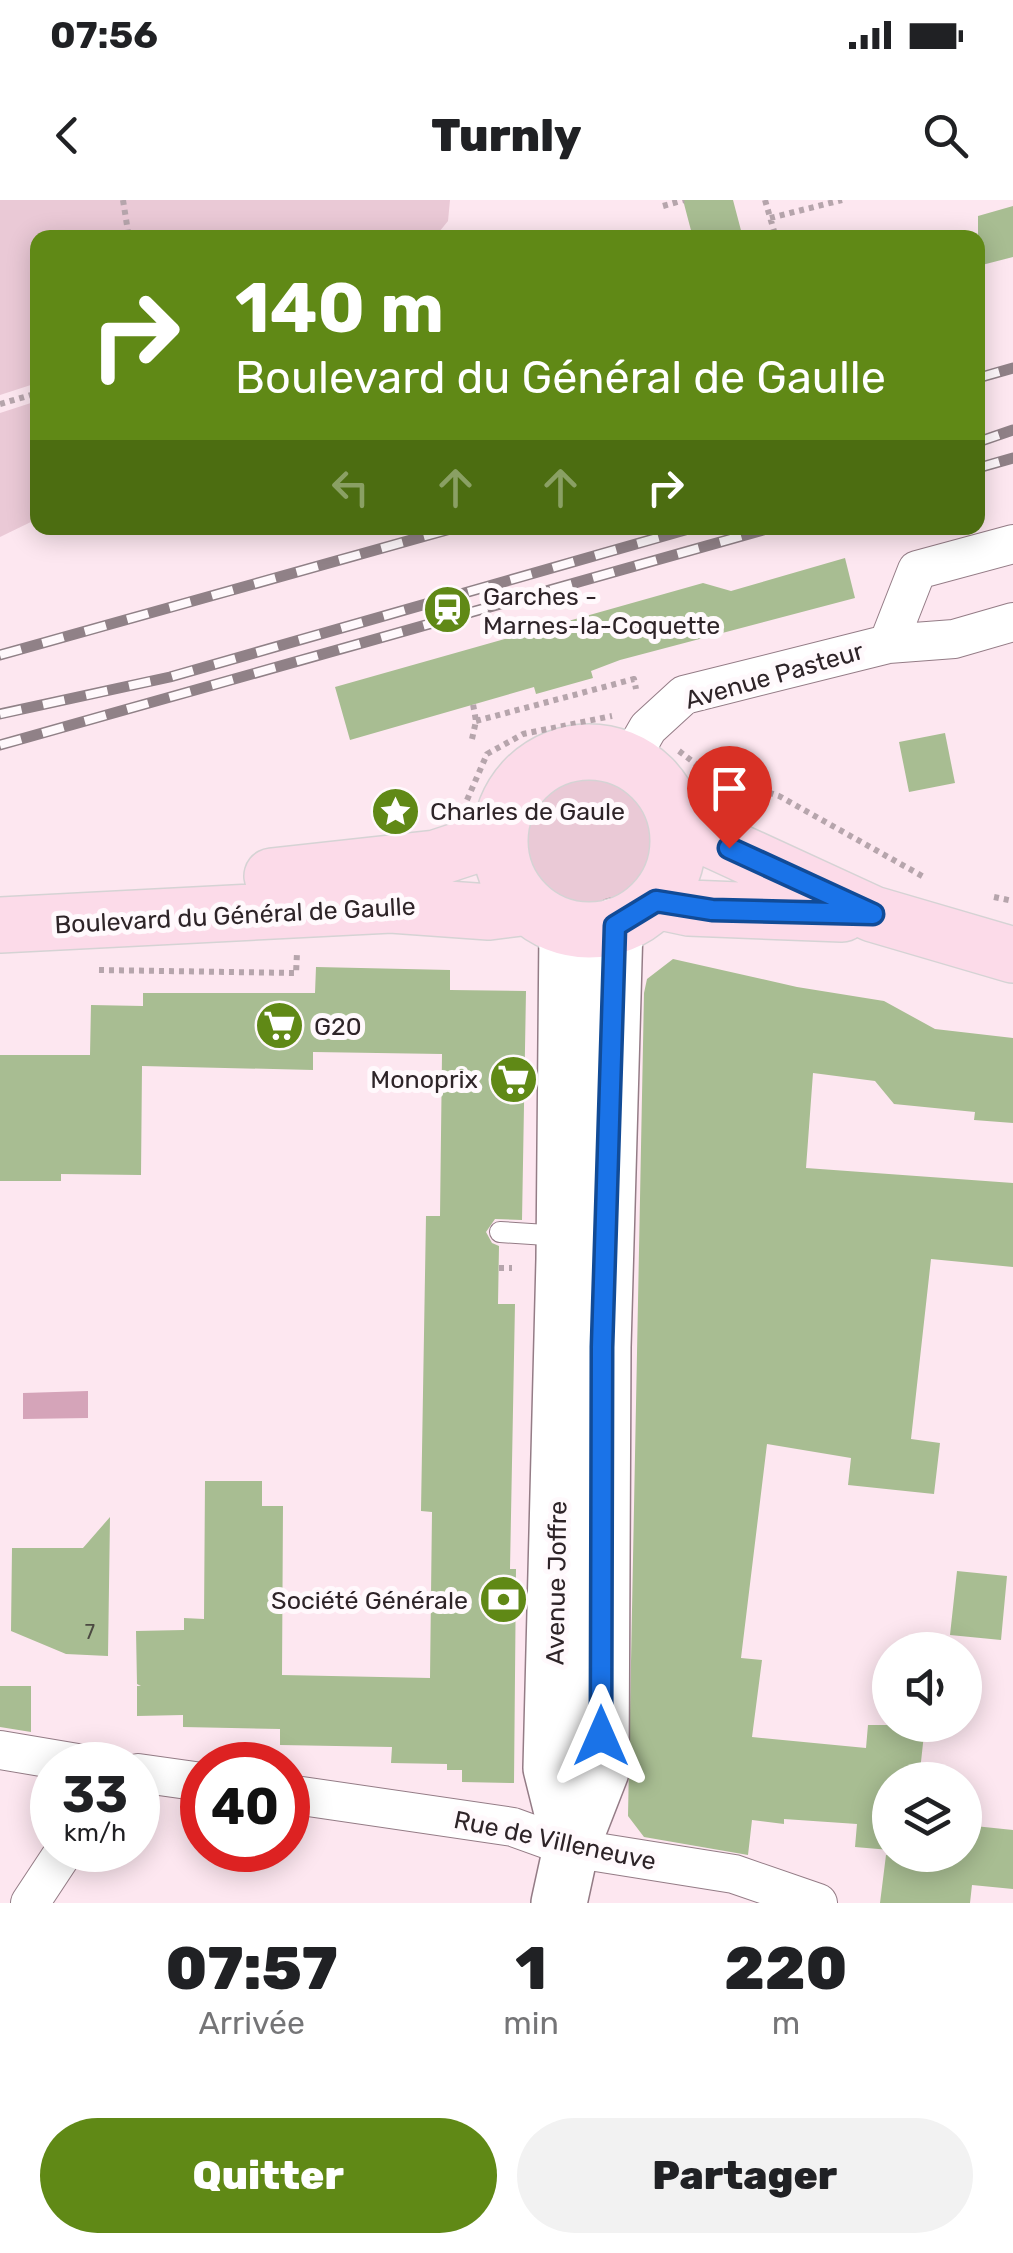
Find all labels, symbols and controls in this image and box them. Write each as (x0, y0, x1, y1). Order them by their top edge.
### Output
text: 07:56 (50, 12, 158, 58)
icon: back (40, 108, 95, 163)
icon: search (918, 108, 973, 163)
text: Turnly (431, 109, 582, 162)
text: 140 m (235, 267, 444, 350)
icon: right (70, 270, 200, 400)
text: Boulevard du Général de Gaulle (235, 351, 886, 404)
icon: left (323, 460, 378, 515)
icon: ahead (428, 460, 483, 515)
icon: ahead (533, 460, 588, 515)
icon: right (638, 460, 693, 515)
place label: Garches - Marnes-la-Coquette (483, 582, 720, 640)
station icon: Garches - Marnes-la-Coquette (422, 584, 474, 636)
street label: Avenue Pasteur (682, 636, 867, 715)
pin (687, 746, 772, 849)
icon: arrive (702, 761, 757, 816)
place icon: Charles de Gaule (369, 785, 421, 837)
place label: Charles de Gaule (430, 797, 625, 826)
street label: Boulevard du Général de Gaulle (54, 892, 416, 939)
supermarket icon: G20 (253, 1000, 305, 1052)
place label: G20 (314, 1012, 362, 1041)
supermarket icon: Monoprix (487, 1053, 539, 1105)
place label: Monoprix (370, 1065, 478, 1094)
street label: Avenue Joffre (541, 1501, 572, 1665)
bank icon: Société Générale (477, 1574, 529, 1626)
place label: Société Générale (271, 1586, 468, 1615)
house number: 7 (85, 1620, 95, 1644)
map controls (872, 1632, 982, 1872)
button: sound (872, 1632, 982, 1742)
position arrow (549, 1684, 653, 1788)
speed limit sign: 40 (180, 1742, 310, 1872)
button: layers (872, 1762, 982, 1872)
text: 33 (62, 1765, 128, 1825)
street label: Rue de Villeneuve (451, 1805, 659, 1876)
text: km/h (64, 1818, 126, 1847)
text: 07:57 (165, 1933, 338, 2004)
text: 1 (515, 1933, 547, 2004)
text: 220 (724, 1933, 848, 2004)
text: Arrivée (198, 2004, 305, 2042)
text: min (503, 2004, 559, 2042)
text: m (772, 2004, 800, 2042)
button: Quitter (40, 2118, 497, 2233)
button: Partager (517, 2118, 973, 2233)

